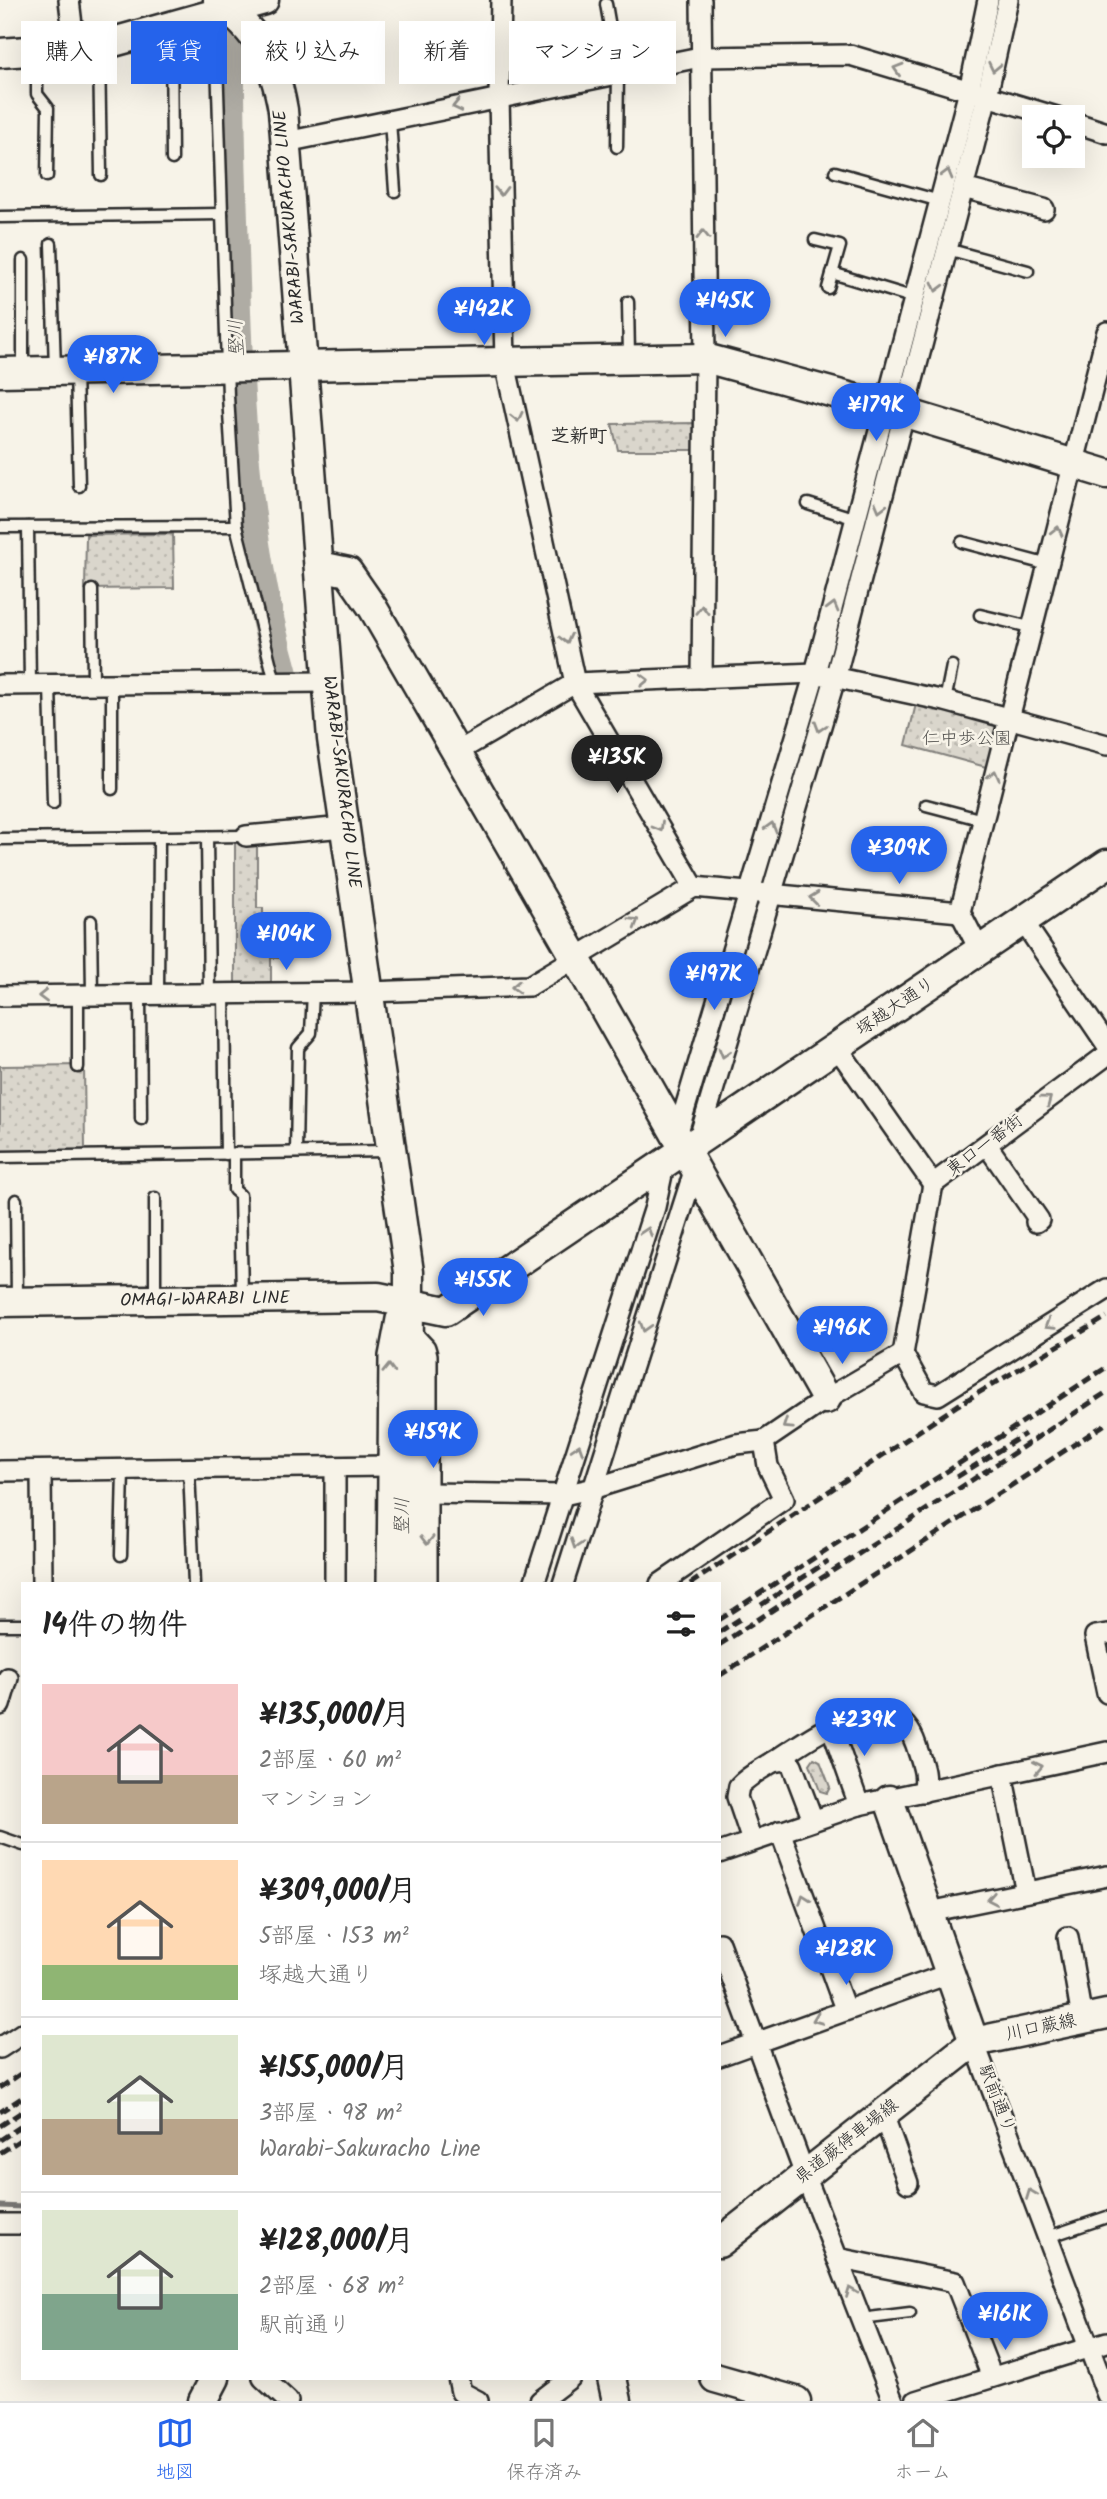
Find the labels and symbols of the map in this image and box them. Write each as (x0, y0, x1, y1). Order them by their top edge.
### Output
one-way arrow (987, 61, 1002, 73)
one-way arrow (892, 63, 904, 78)
one-way arrow (451, 98, 463, 113)
street label: WARABI-SAKURACHO LINE (266, 109, 314, 325)
one-way arrow (939, 168, 953, 180)
one-way arrow (493, 186, 509, 196)
one-way arrow (695, 230, 711, 240)
pin: ¥145K (676, 280, 774, 339)
one-way arrow (931, 281, 945, 293)
pin: ¥142K (435, 288, 533, 347)
water label: 竪川 (221, 318, 253, 358)
pin: ¥187K (64, 336, 162, 395)
pin: ¥179K (827, 384, 925, 443)
one-way arrow (508, 411, 523, 423)
district label: 芝新町 (550, 422, 608, 452)
one-way arrow (874, 501, 888, 513)
one-way arrow (1049, 525, 1064, 537)
one-way arrow (825, 601, 839, 613)
one-way arrow (695, 604, 710, 615)
one-way arrow (557, 633, 572, 645)
one-way arrow (638, 673, 649, 688)
street label: WARABI-SAKURACHO LINE (314, 674, 369, 891)
one-way arrow (814, 721, 829, 733)
park label: 仁中歩公園 (922, 725, 1012, 754)
pin: ¥135K (568, 736, 666, 795)
one-way arrow (986, 769, 1000, 781)
one-way arrow (651, 819, 664, 832)
one-way arrow (762, 821, 777, 833)
pin: ¥309K (850, 826, 948, 886)
one-way arrow (808, 890, 819, 905)
pin: ¥104K (237, 912, 335, 972)
one-way arrow (627, 917, 640, 930)
pin: ¥197K (665, 953, 763, 1012)
street label: 塚越大通り (851, 970, 941, 1044)
one-way arrow (510, 979, 521, 994)
one-way arrow (38, 988, 48, 1004)
one-way arrow (717, 1047, 732, 1059)
one-way arrow (1039, 1096, 1052, 1108)
street label: 東口一番街 (940, 1107, 1030, 1185)
one-way arrow (639, 1227, 654, 1239)
pin: ¥155K (434, 1258, 532, 1318)
street label: OMAGI-WARABI LINE (120, 1284, 291, 1316)
pin: ¥196K (793, 1306, 891, 1366)
one-way arrow (1044, 1317, 1057, 1330)
one-way arrow (639, 1321, 654, 1333)
one-way arrow (381, 1363, 397, 1373)
pin: ¥159K (384, 1410, 482, 1470)
one-way arrow (782, 1417, 795, 1429)
one-way arrow (570, 1443, 584, 1456)
water label: 竪川 (388, 1497, 418, 1535)
one-way arrow (420, 1535, 435, 1546)
one-way arrow (570, 1537, 584, 1549)
pin: ¥239K (815, 1698, 913, 1758)
one-way arrow (1032, 1760, 1044, 1775)
one-way arrow (986, 1891, 998, 1906)
one-way arrow (799, 1893, 813, 1905)
pin: ¥128K (797, 1927, 895, 1987)
street label: 川口蕨線 (1003, 2006, 1079, 2050)
one-way arrow (812, 2011, 824, 2025)
street label: 駅前通り (970, 2060, 1022, 2138)
street label: 県道蕨停車場線 (788, 2092, 906, 2192)
one-way arrow (1026, 2188, 1040, 2200)
one-way arrow (845, 2286, 859, 2298)
pin: ¥161K (956, 2292, 1054, 2352)

